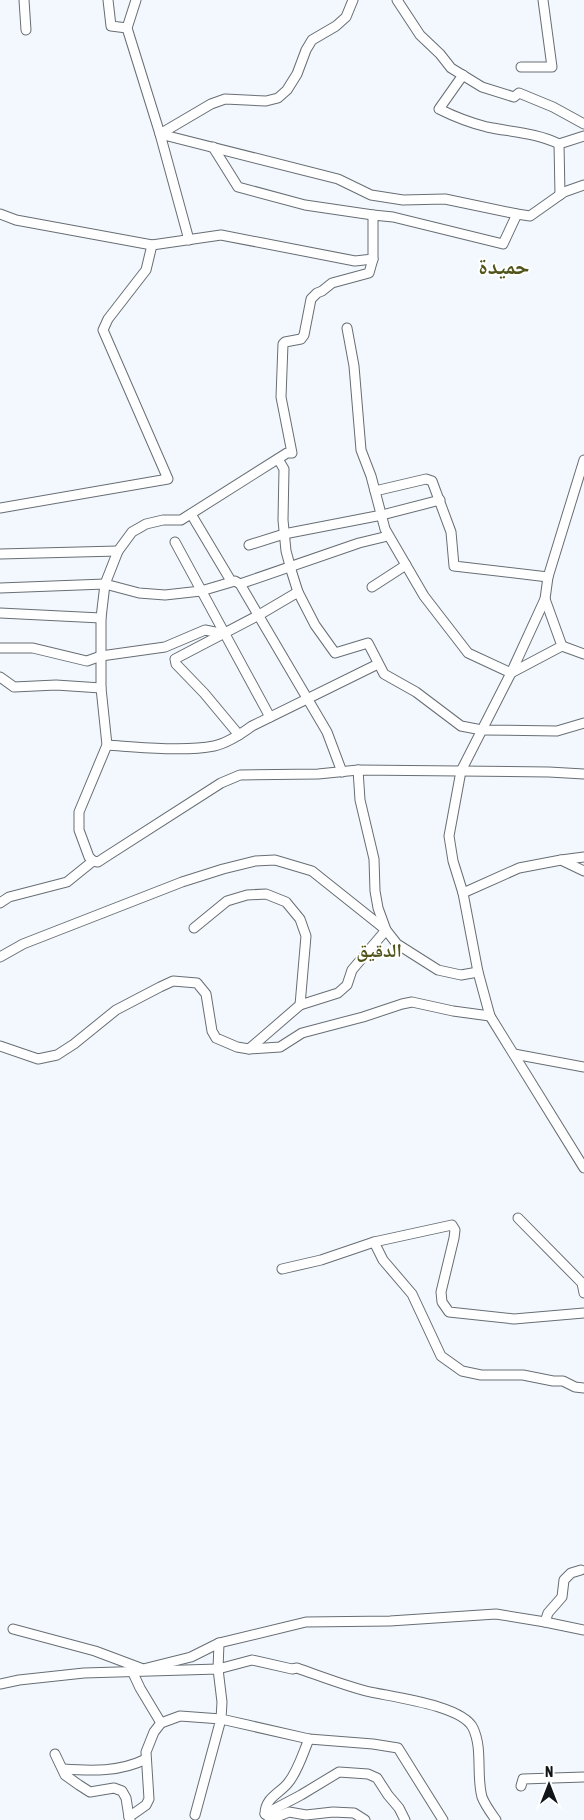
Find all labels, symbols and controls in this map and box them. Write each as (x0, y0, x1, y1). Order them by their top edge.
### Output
district label: حميدة (478, 253, 530, 279)
district label: الدقيق (356, 939, 402, 962)
north arrow (524, 1760, 574, 1810)
text: N (545, 1764, 553, 1780)

